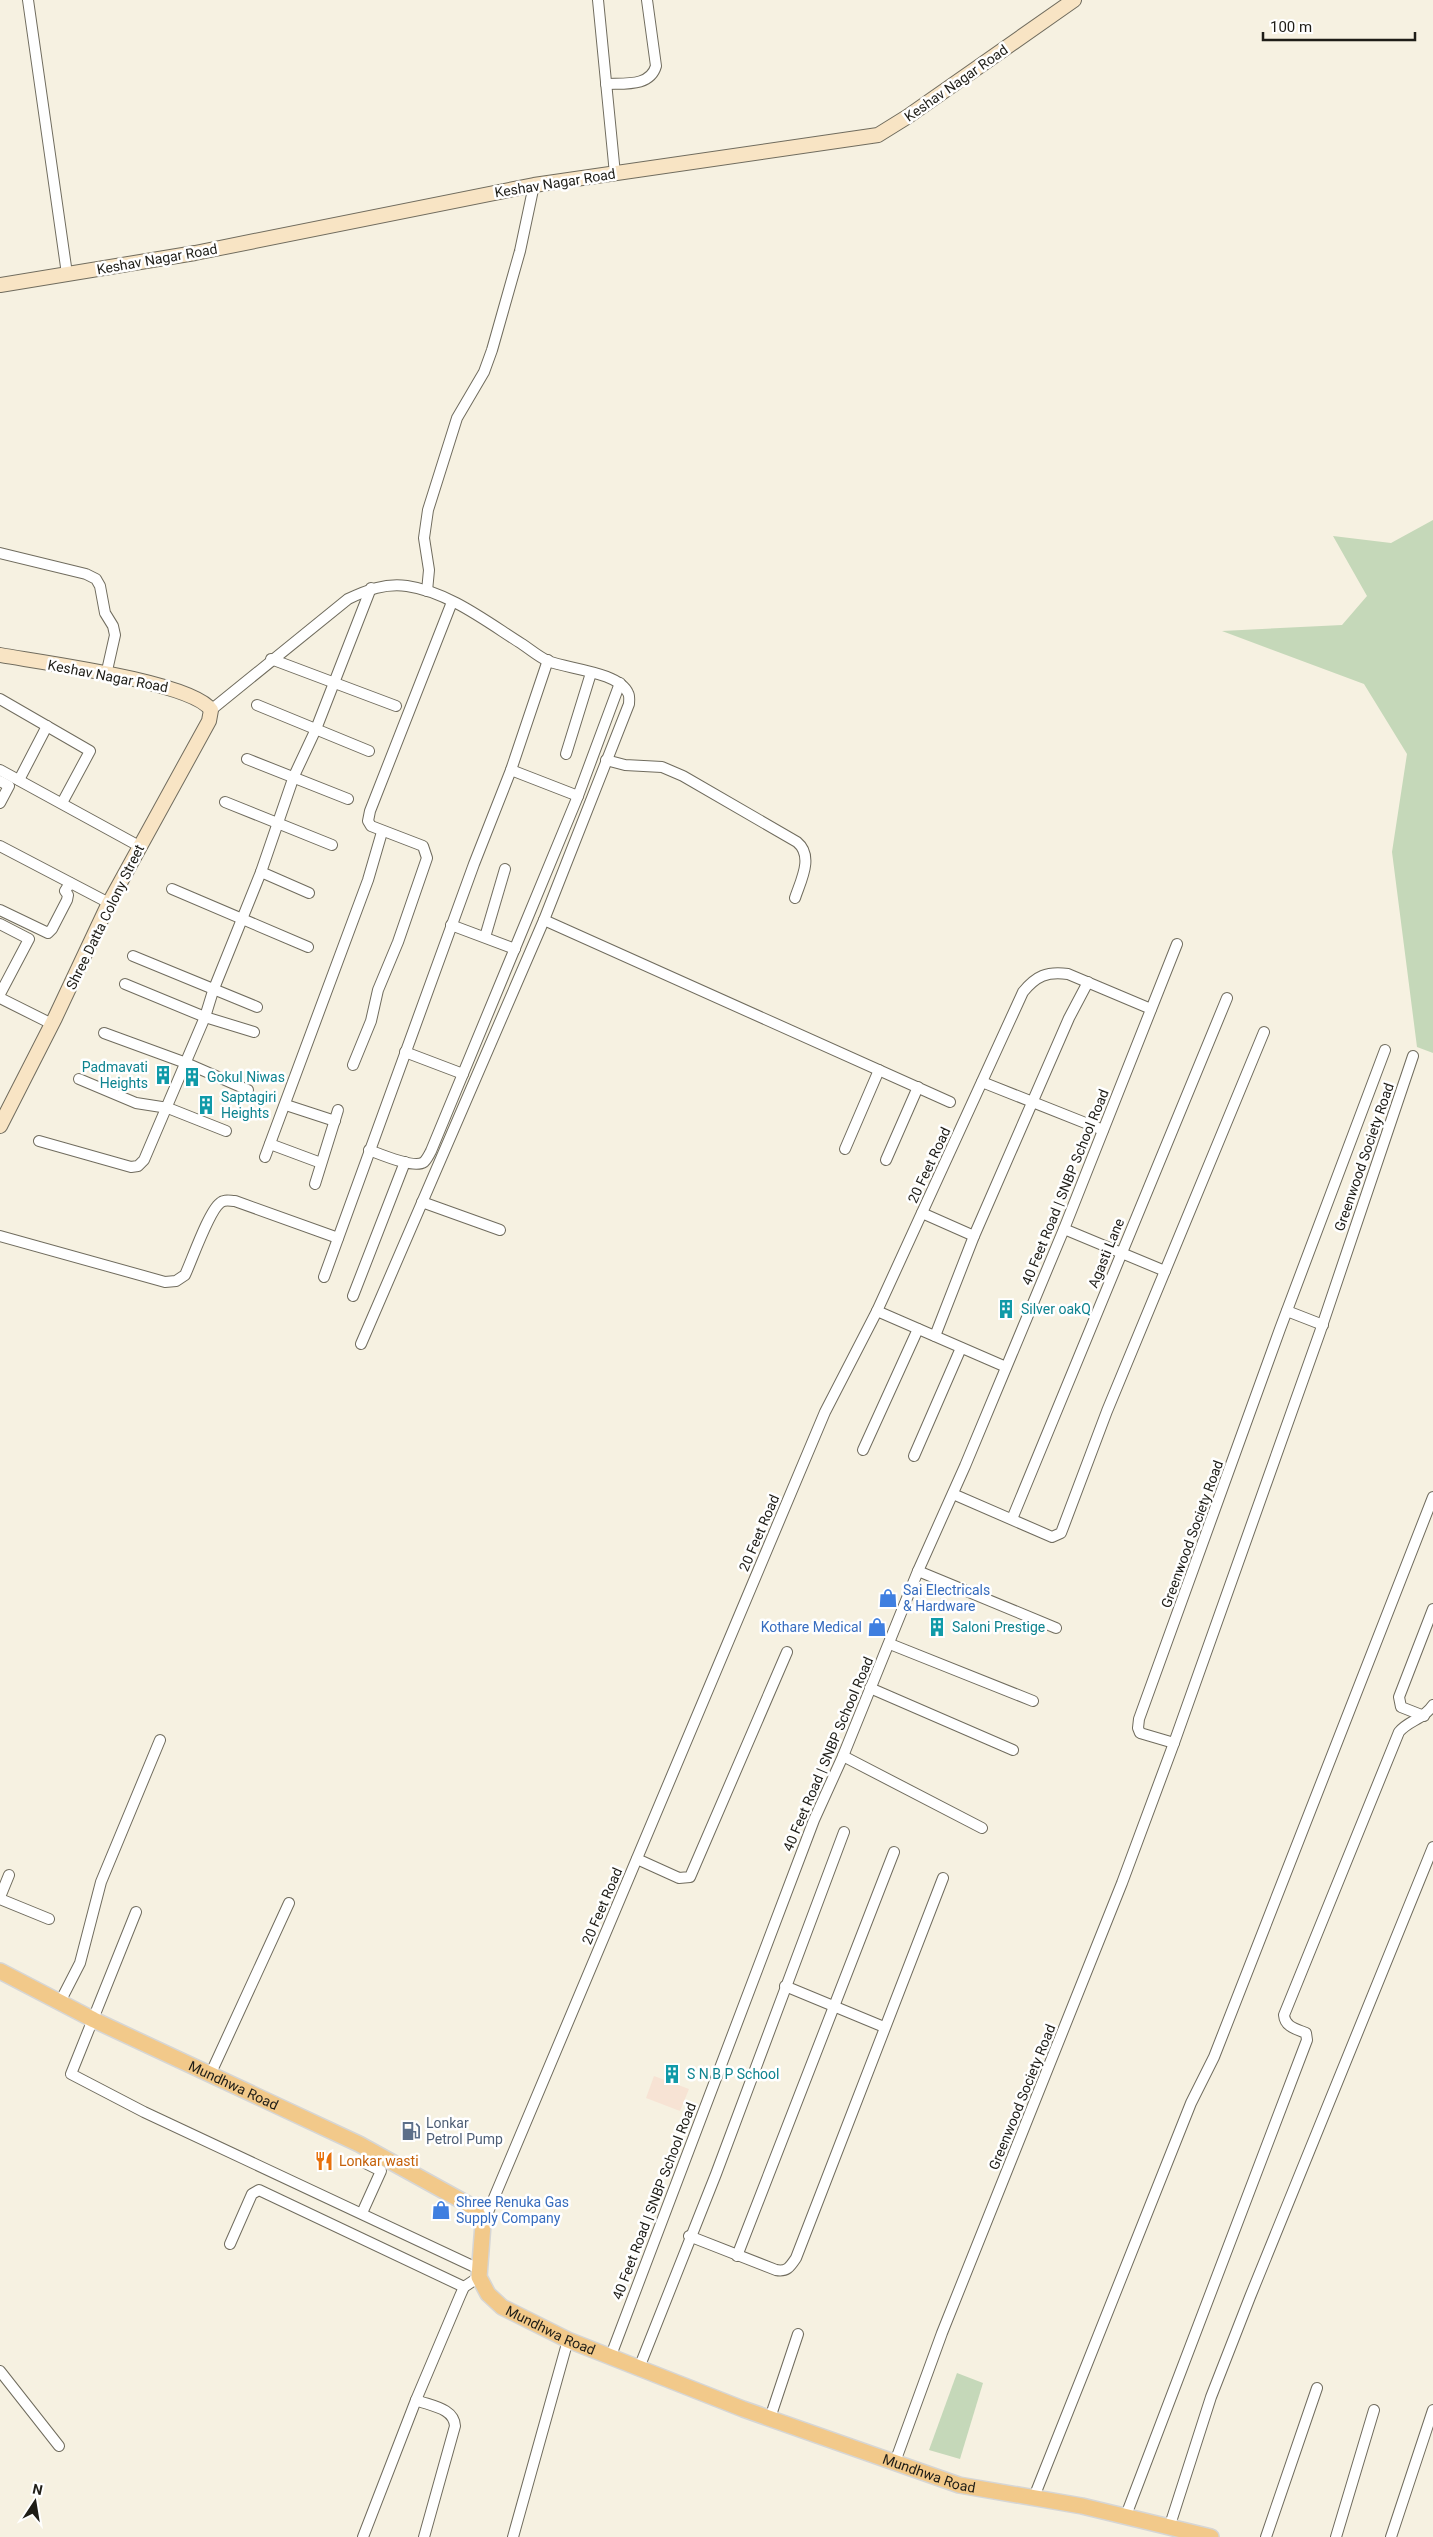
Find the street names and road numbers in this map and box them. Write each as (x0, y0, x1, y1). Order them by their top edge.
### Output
street label: Keshav Nagar Road (901, 41, 1011, 125)
street label: Keshav Nagar Road (493, 166, 617, 200)
street label: Keshav Nagar Road (95, 241, 219, 277)
street label: Keshav Nagar Road (47, 656, 169, 696)
street label: Shree Datta Colony Street (63, 842, 147, 992)
street label: Greenwood Society Road (1331, 1081, 1397, 1233)
street label: 40 Feet Road | SNBP School Road (1018, 1087, 1112, 1287)
street label: 20 Feet Road (904, 1125, 954, 1205)
street label: Agasti Lane (1085, 1216, 1127, 1290)
street label: Greenwood Society Road (1158, 1458, 1226, 1610)
street label: 20 Feet Road (736, 1492, 782, 1574)
street label: 40 Feet Road | SNBP School Road (780, 1654, 876, 1854)
street label: 20 Feet Road (579, 1865, 625, 1947)
street label: Greenwood Society Road (985, 2022, 1059, 2172)
street label: Mundhwa Road (186, 2057, 281, 2113)
street label: 40 Feet Road | SNBP School Road (609, 2100, 699, 2302)
street label: Mundhwa Road (503, 2302, 598, 2358)
street label: Mundhwa Road (880, 2451, 977, 2496)

